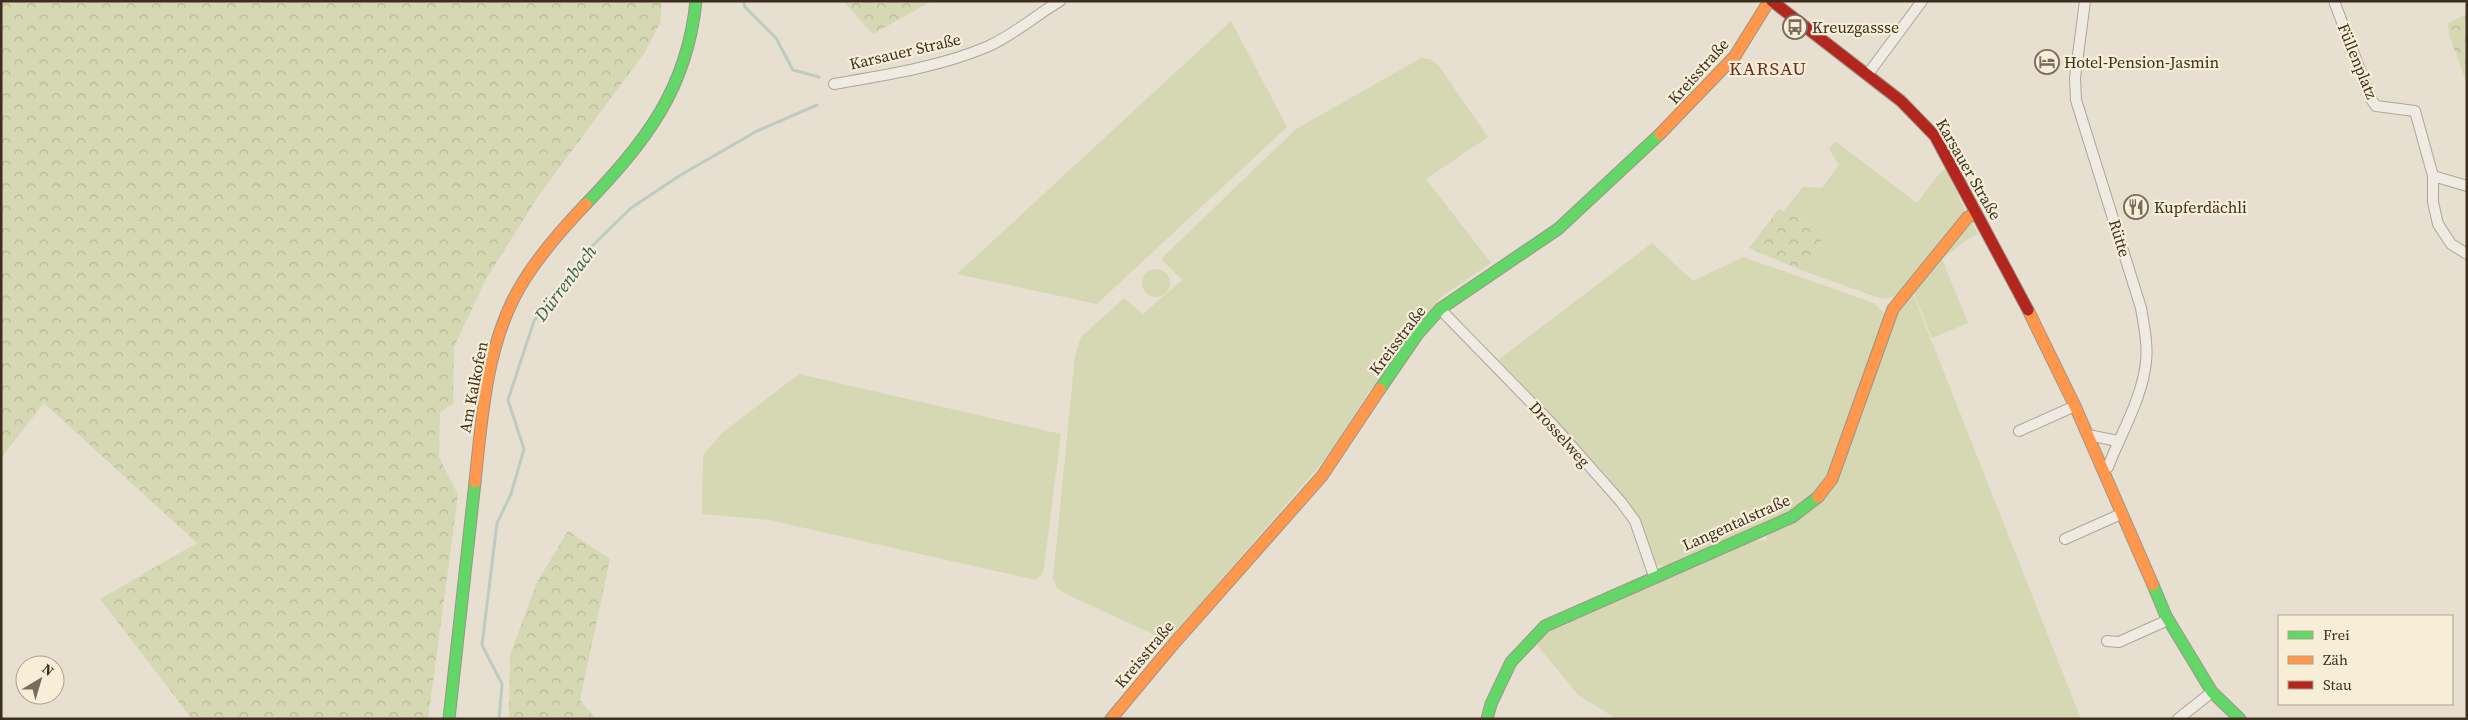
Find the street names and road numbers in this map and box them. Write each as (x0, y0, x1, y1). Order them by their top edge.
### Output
street label: Füllenplatz (2333, 20, 2383, 102)
street label: Karsauer Straße (847, 27, 963, 75)
street label: Kreisstraße (1663, 33, 1733, 109)
street label: Karsauer Straße (1931, 114, 2007, 224)
street label: Rütte (2104, 216, 2136, 260)
street label: Kreisstraße (1364, 301, 1430, 379)
street label: Am Kalkofen (453, 339, 493, 435)
street label: Drosselweg (1525, 396, 1595, 472)
street label: Langentalstraße (1679, 488, 1793, 556)
street label: Kreisstraße (1109, 616, 1179, 692)

